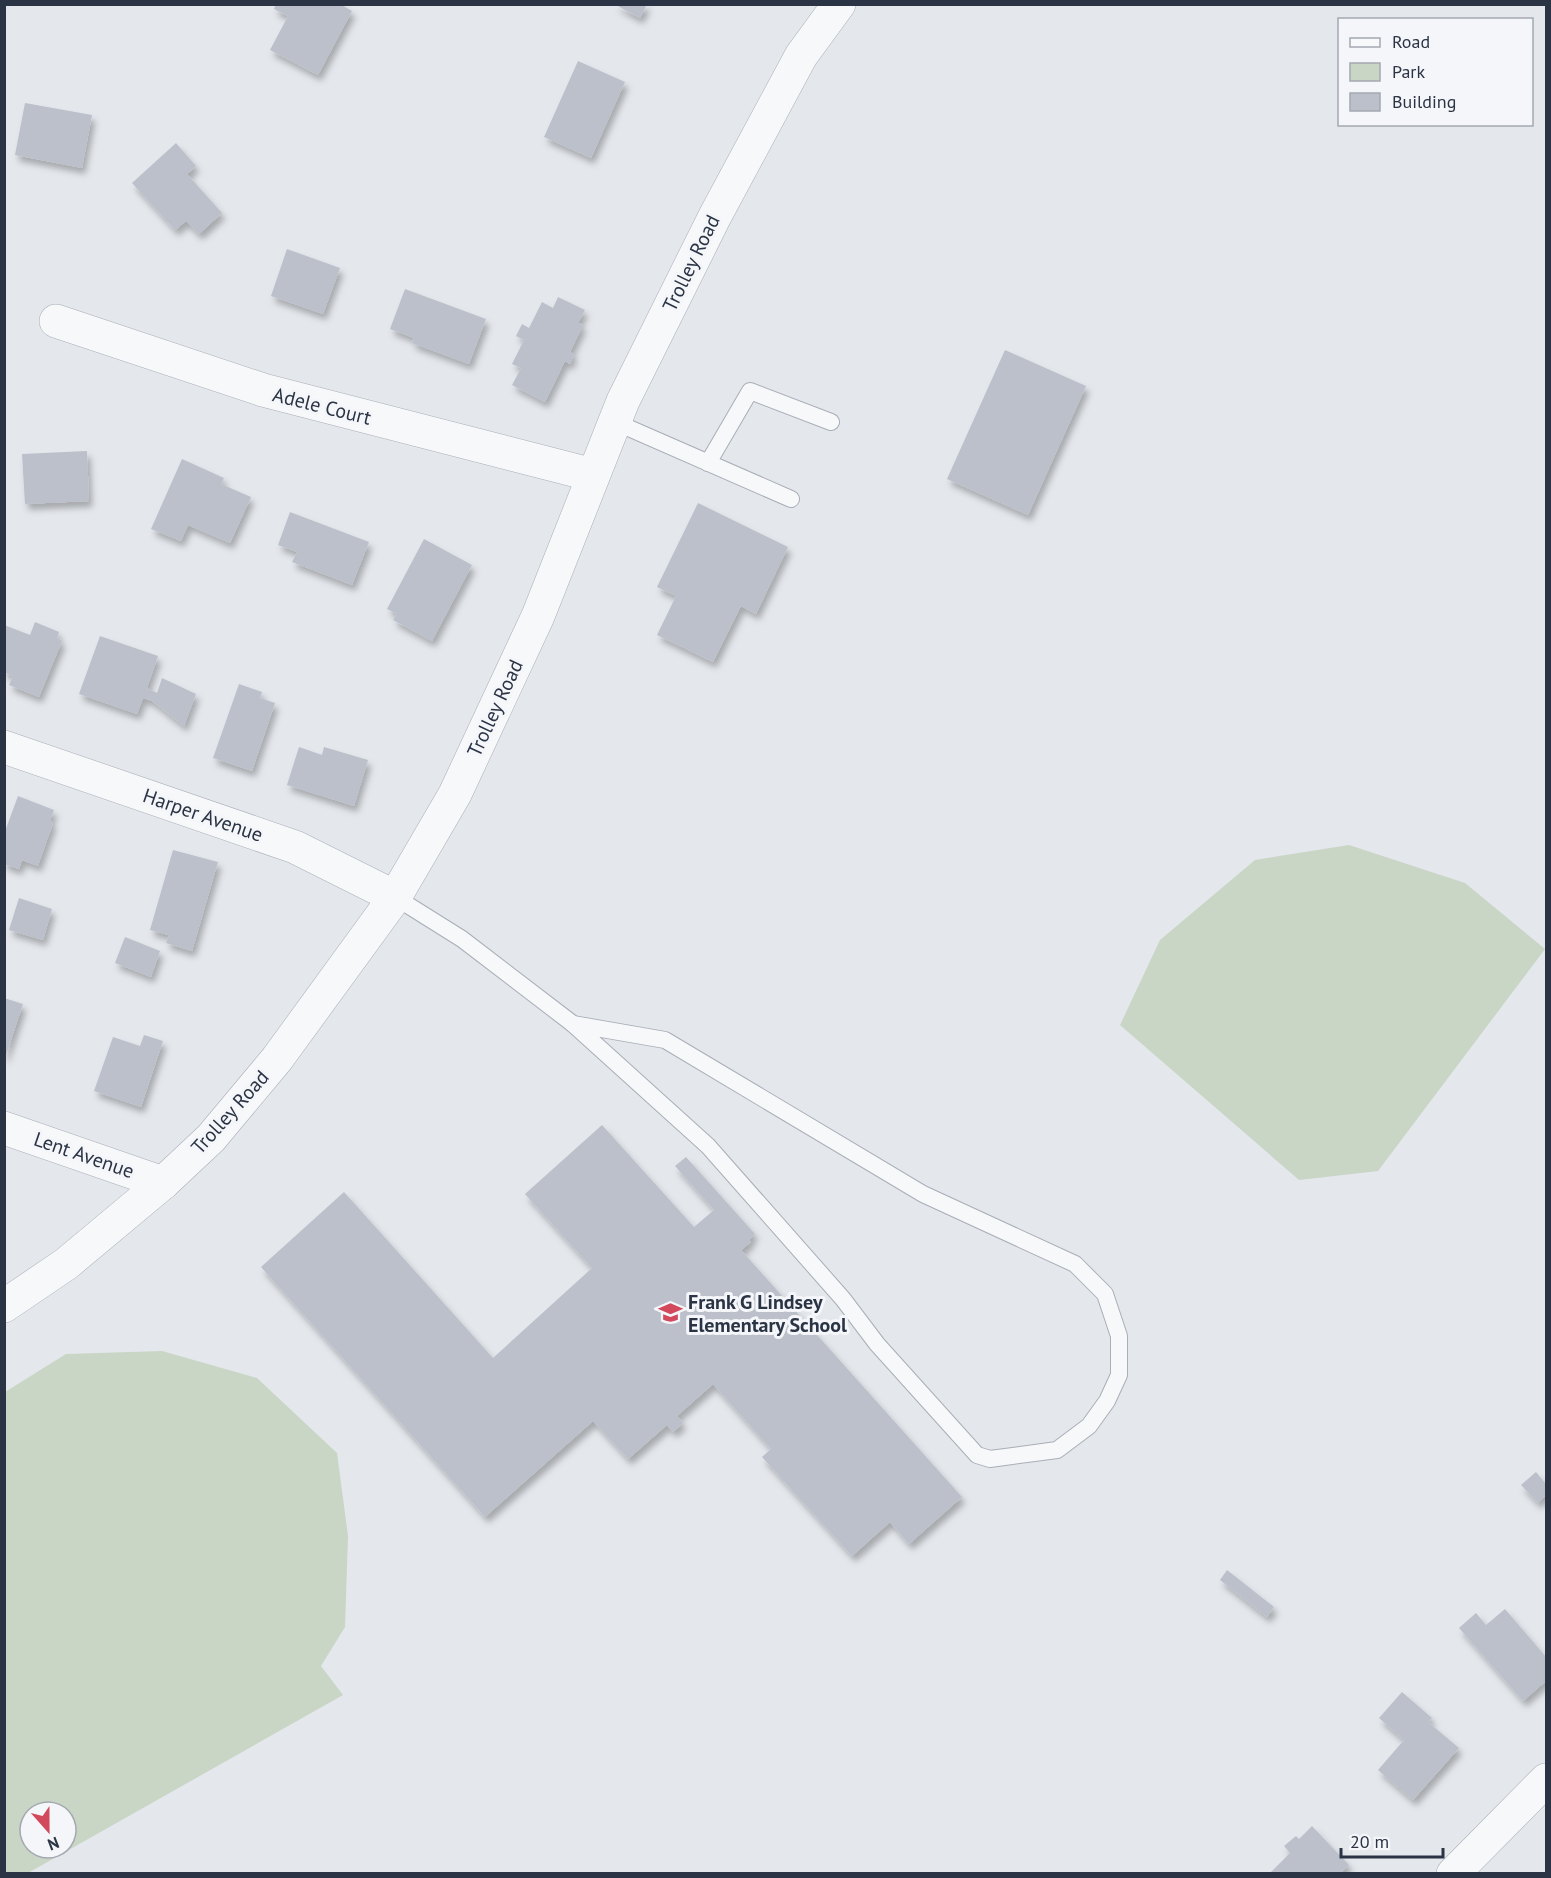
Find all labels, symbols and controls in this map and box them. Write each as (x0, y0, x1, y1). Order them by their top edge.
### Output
legend (1338, 18, 1533, 126)
text: Road (1392, 30, 1430, 53)
text: Park (1392, 60, 1425, 83)
text: Building (1392, 90, 1456, 113)
street label: Trolley Road (656, 210, 726, 316)
street label: Adele Court (270, 381, 374, 431)
street label: Trolley Road (461, 655, 529, 761)
street label: Harper Avenue (140, 782, 266, 848)
street label: Trolley Road (185, 1065, 275, 1159)
street label: Lent Avenue (31, 1126, 137, 1184)
place label: Frank G Lindsey Elementary School (688, 1289, 847, 1338)
school or university icon: Frank G Lindsey Elementary School (657, 1300, 683, 1326)
north arrow (18, 1800, 78, 1860)
scale bar (1341, 1821, 1443, 1859)
text: 20 m (1350, 1830, 1389, 1853)
text: N (45, 1833, 62, 1855)

